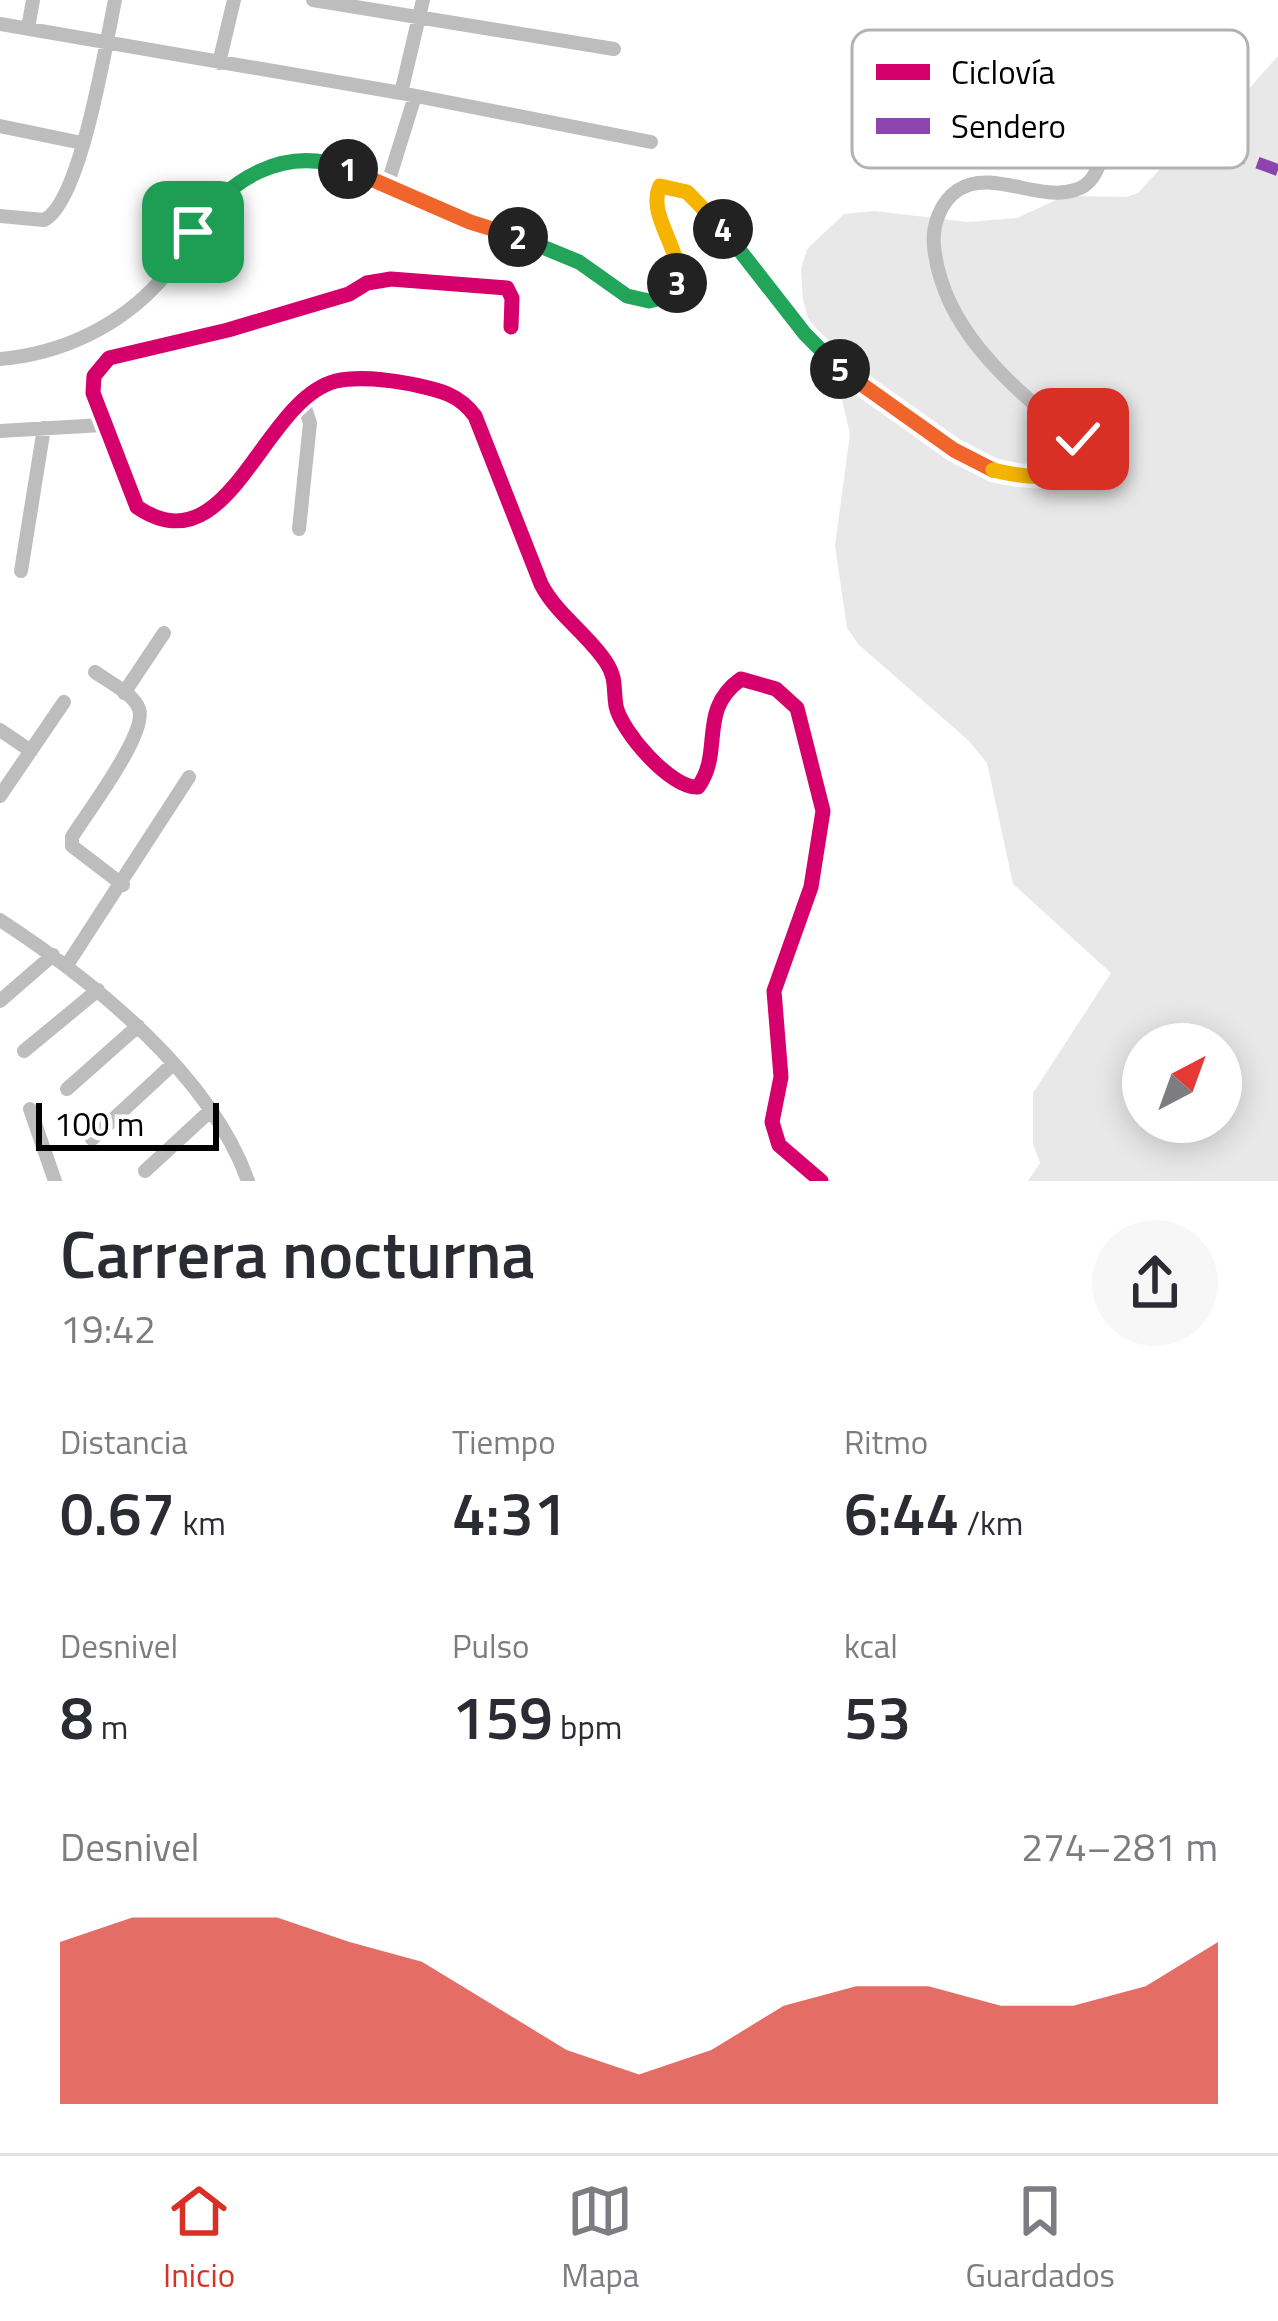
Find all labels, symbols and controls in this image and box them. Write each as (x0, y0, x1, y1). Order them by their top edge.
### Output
legend (852, 30, 1248, 168)
text: Ciclovía (951, 47, 1055, 97)
text: Sendero (951, 101, 1066, 151)
pin: 1 (318, 139, 378, 199)
text: 1 (339, 144, 357, 194)
pin (142, 181, 244, 283)
icon: arrive (160, 199, 226, 265)
pin: 4 (693, 199, 753, 259)
text: 4 (714, 204, 732, 254)
pin: 2 (488, 207, 548, 267)
text: 2 (509, 212, 527, 262)
pin: 3 (647, 253, 707, 313)
text: 3 (668, 258, 686, 308)
pin: 5 (810, 339, 870, 399)
text: 5 (831, 344, 849, 394)
pin (1027, 388, 1129, 490)
icon: check (1045, 406, 1111, 472)
north arrow (1122, 1023, 1242, 1143)
map controls (1122, 1023, 1242, 1143)
scale bar (36, 1097, 219, 1150)
text: 100 m (54, 1099, 144, 1149)
text: Carrera nocturna (60, 1203, 535, 1304)
button: share (1092, 1220, 1218, 1346)
text: 19:42 (60, 1299, 156, 1358)
text: Distancia (60, 1417, 188, 1467)
text: Tiempo (452, 1417, 556, 1467)
text: Ritmo (844, 1417, 928, 1467)
text: 0.67 (60, 1467, 175, 1558)
text: 4:31 (452, 1467, 567, 1558)
text: 6:44 (844, 1467, 959, 1558)
text: km (175, 1498, 226, 1548)
text: /km (959, 1498, 1023, 1548)
text: Desnivel (60, 1621, 178, 1671)
text: Pulso (452, 1621, 529, 1671)
text: kcal (844, 1621, 898, 1671)
text: 8 (60, 1671, 94, 1762)
text: 159 (452, 1671, 553, 1762)
text: 53 (844, 1671, 911, 1762)
text: m (94, 1702, 128, 1752)
text: bpm (553, 1702, 622, 1752)
text: Desnivel (60, 1817, 200, 1876)
text: 274–281 m (1021, 1817, 1218, 1876)
tab: Inicio (163, 2178, 235, 2300)
tab: Mapa (561, 2178, 639, 2300)
tab: Guardados (965, 2178, 1115, 2300)

